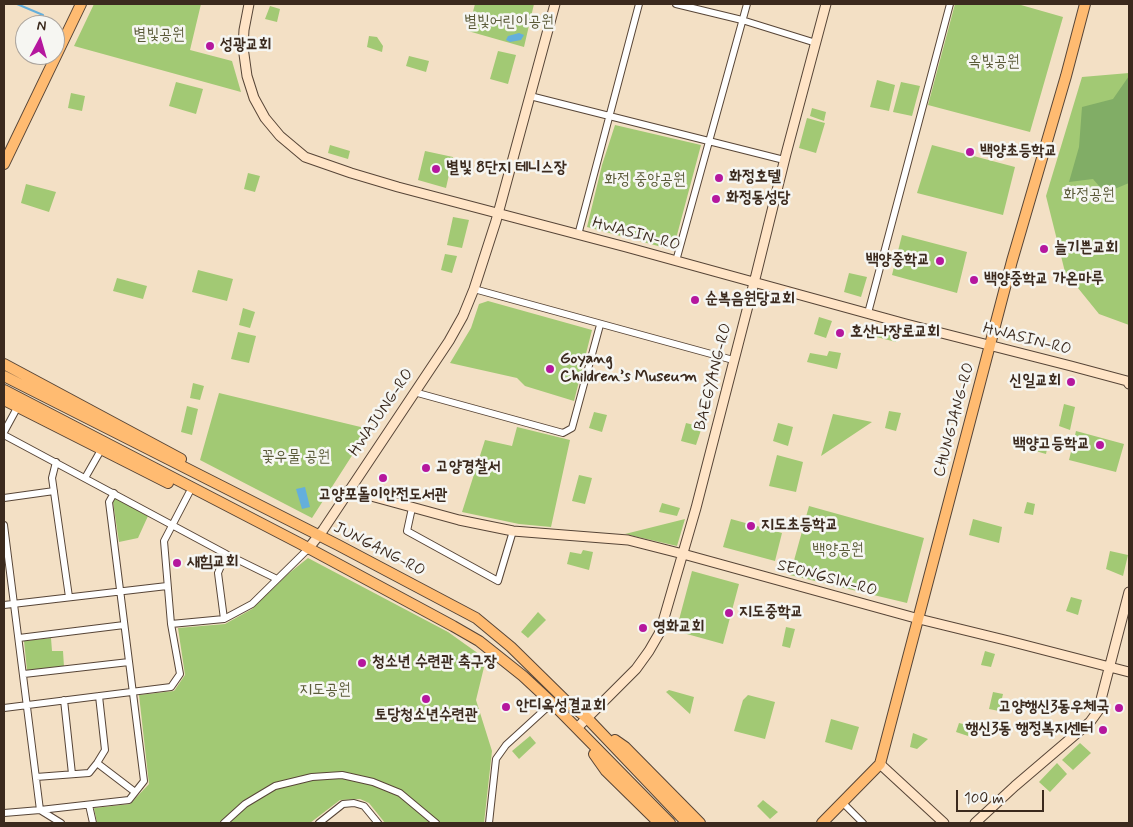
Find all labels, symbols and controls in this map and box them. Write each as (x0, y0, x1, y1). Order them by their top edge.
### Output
park label: 별빛어린이공원 (464, 13, 554, 33)
north arrow (15, 15, 65, 65)
text: N (36, 17, 47, 36)
park label: 별빛공원 (133, 26, 185, 46)
place label: 성광교회 (220, 36, 272, 56)
marker: 성광교회 (204, 40, 216, 52)
park label: 옥빛공원 (968, 53, 1020, 73)
place label: 백양초등학교 (980, 142, 1057, 162)
marker: 백양초등학교 (964, 146, 976, 158)
place label: 별빛 8단지 테니스장 (446, 159, 567, 179)
marker: 별빛 8단지 테니스장 (430, 163, 442, 175)
place label: 화정호텔 (729, 168, 781, 188)
park label: 화정 중앙공원 (604, 171, 686, 191)
marker: 화정호텔 (713, 172, 725, 184)
park label: 화정공원 (1063, 186, 1115, 206)
place label: 화정동성당 (726, 189, 790, 209)
marker: 화정동성당 (710, 193, 722, 205)
street label: HWASIN-RO (590, 214, 682, 256)
place label: 늘기쁜교회 (1054, 239, 1118, 259)
marker: 늘기쁜교회 (1038, 243, 1050, 255)
place label: 백양중학교 (866, 251, 930, 271)
marker: 백양중학교 (934, 255, 946, 267)
place label: 백양중학교 가온마루 (984, 270, 1104, 290)
marker: 백양중학교 가온마루 (968, 274, 980, 286)
place label: 순복음원당교회 (705, 290, 795, 310)
marker: 순복음원당교회 (689, 294, 701, 306)
street label: HWASIN-RO (981, 320, 1073, 360)
street label: BAEGYANG-RO (691, 321, 737, 433)
place label: 호산나장로교회 (850, 323, 940, 343)
marker: 호산나장로교회 (834, 327, 846, 339)
place label: Goyang Children’s Museum (560, 350, 697, 388)
street label: CHUNGJANG-RO (930, 361, 980, 479)
marker: Goyang Children’s Museum (544, 363, 556, 375)
street label: HWAJUNG-RO (346, 365, 418, 461)
place label: 신일교회 (1009, 372, 1061, 392)
marker: 신일교회 (1065, 376, 1077, 388)
place label: 백양고등학교 (1013, 435, 1090, 455)
marker: 백양고등학교 (1094, 439, 1106, 451)
park label: 꽃우물 공원 (262, 448, 330, 468)
place label: 고양경찰서 (436, 458, 500, 478)
marker: 고양경찰서 (420, 462, 432, 474)
marker: 고양포돌이안전도서관 (377, 472, 389, 484)
place label: 고양포돌이안전도서관 (319, 486, 447, 506)
place label: 지도초등학교 (761, 516, 838, 536)
street label: JUNGANG-RO (330, 519, 428, 581)
marker: 지도초등학교 (745, 520, 757, 532)
park label: 백양공원 (812, 541, 864, 561)
place label: 새힘교회 (187, 553, 238, 573)
street label: SEONGSIN-RO (775, 556, 879, 602)
marker: 새힘교회 (171, 557, 183, 569)
place label: 지도중학교 (739, 603, 803, 623)
marker: 지도중학교 (723, 607, 735, 619)
place label: 영화교회 (653, 618, 704, 638)
marker: 영화교회 (637, 622, 649, 634)
place label: 청소년 수련관 축구장 (372, 653, 497, 673)
marker: 청소년 수련관 축구장 (356, 657, 368, 669)
park label: 지도공원 (299, 681, 351, 701)
marker: 토당청소년수련관 (420, 693, 432, 705)
place label: 안디옥성결교회 (516, 697, 606, 717)
place label: 고양행신3동우체국 (999, 698, 1109, 718)
marker: 안디옥성결교회 (500, 701, 512, 713)
marker: 고양행신3동우체국 (1113, 702, 1125, 714)
place label: 토당청소년수련관 (374, 706, 478, 726)
place label: 행신3동 행정복지센터 (966, 720, 1093, 740)
marker: 행신3동 행정복지센터 (1097, 724, 1109, 736)
scale bar (958, 780, 1046, 812)
text: 100 m (964, 789, 1004, 809)

